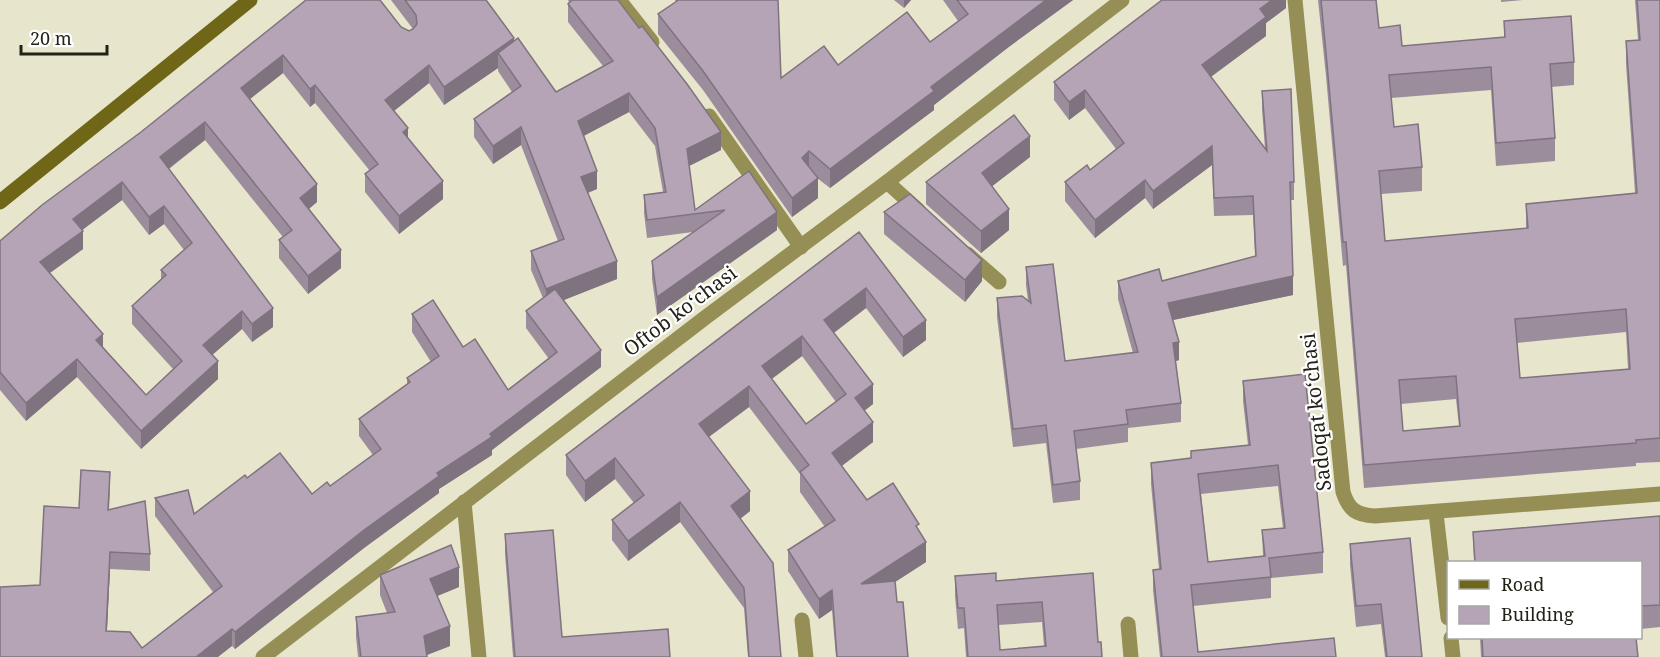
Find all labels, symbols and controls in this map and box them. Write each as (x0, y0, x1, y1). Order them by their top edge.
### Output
scale bar (21, 18, 106, 56)
text: 20 m (30, 26, 72, 50)
street label: Oftob koʻchasi (618, 259, 742, 362)
street label: Sadoqat koʻchasi (1294, 331, 1337, 492)
legend (1447, 561, 1642, 639)
text: Road (1501, 572, 1544, 596)
text: Building (1501, 602, 1574, 626)

